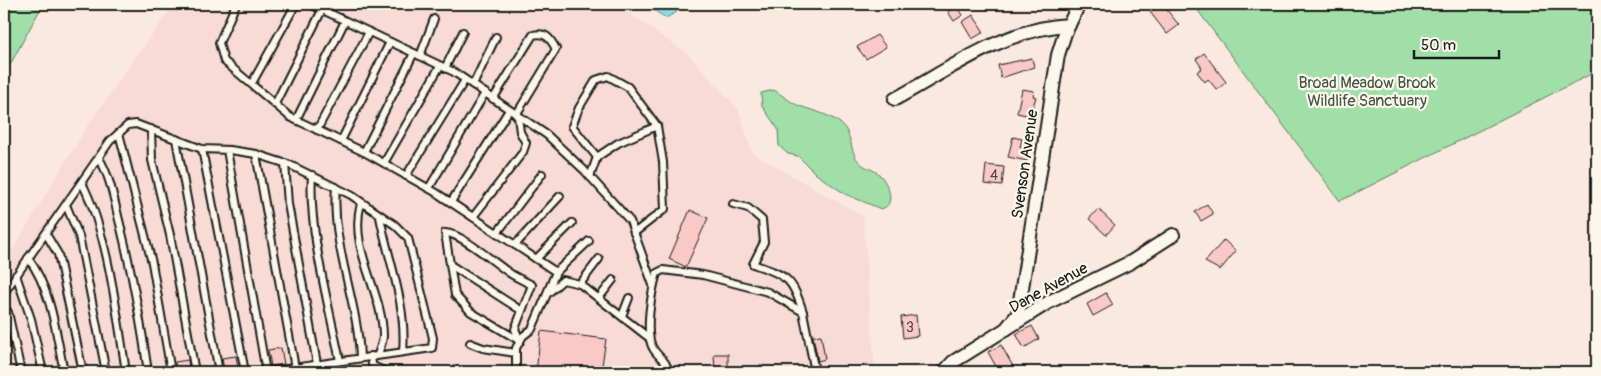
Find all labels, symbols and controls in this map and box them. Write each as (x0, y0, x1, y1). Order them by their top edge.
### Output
scale bar (1414, 28, 1498, 60)
text: 50 m (1421, 36, 1456, 55)
park label: Broad Meadow Brook Wildlife Sanctuary (1298, 73, 1436, 111)
street label: Svenson Avenue (1007, 108, 1043, 220)
house number: 4 (990, 167, 998, 184)
street label: Dane Avenue (1006, 258, 1091, 318)
house number: 3 (906, 319, 914, 336)

